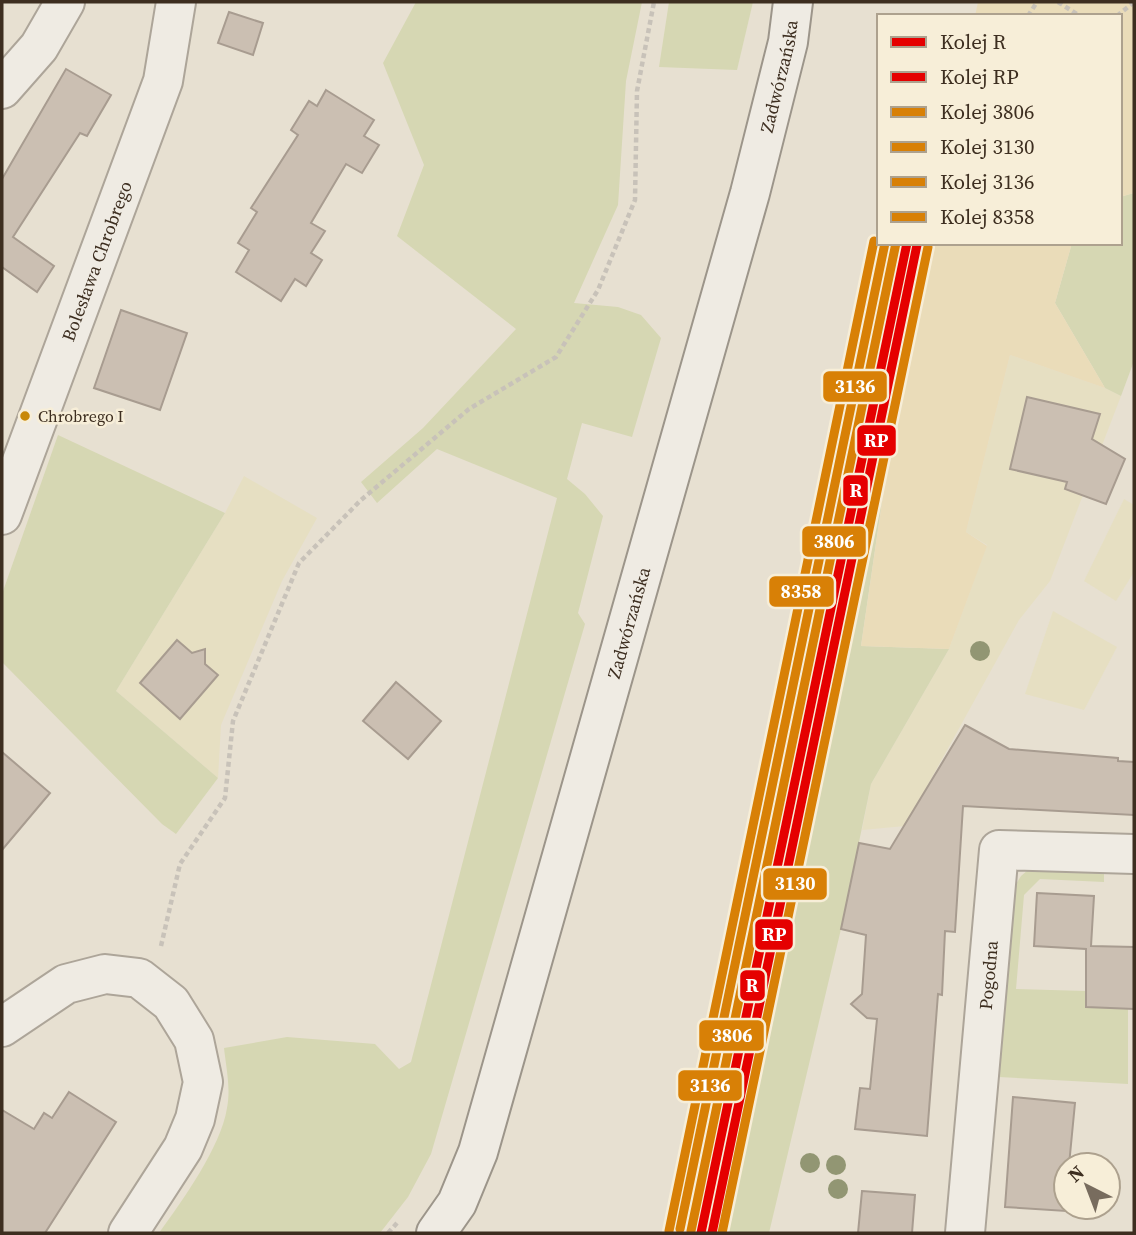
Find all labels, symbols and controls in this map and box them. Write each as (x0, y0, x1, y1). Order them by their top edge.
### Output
legend (877, 14, 1122, 245)
street label: Zadwórzańska (753, 18, 803, 135)
text: Kolej R (940, 27, 1007, 56)
text: Kolej RP (940, 62, 1019, 91)
text: Kolej 3806 (940, 97, 1035, 126)
text: Kolej 3130 (940, 132, 1035, 161)
text: Kolej 3136 (940, 167, 1035, 196)
street label: Bolesława Chrobrego (55, 177, 137, 345)
text: Kolej 8358 (940, 202, 1035, 231)
line badge: 3136 (822, 370, 888, 403)
text: 3136 (834, 373, 876, 399)
place label: Chrobrego I (38, 405, 124, 427)
marker: Chrobrego I (18, 409, 32, 423)
line badge: RP (856, 424, 897, 457)
text: RP (864, 427, 889, 453)
line badge: R (842, 474, 869, 507)
text: R (850, 477, 863, 503)
line badge: 3806 (801, 525, 867, 558)
text: 3806 (813, 528, 855, 554)
street label: Zadwórzańska (600, 563, 656, 681)
line badge: 8358 (768, 575, 835, 608)
text: 8358 (780, 578, 822, 604)
line badge: 3130 (762, 867, 828, 901)
text: 3130 (774, 870, 816, 896)
line badge: RP (754, 918, 794, 951)
text: RP (762, 921, 787, 947)
street label: Pogodna (972, 938, 1003, 1011)
line badge: R (739, 969, 766, 1002)
text: R (746, 972, 759, 998)
line badge: 3806 (698, 1019, 765, 1052)
text: 3806 (711, 1022, 753, 1048)
line badge: 3136 (677, 1069, 743, 1102)
text: 3136 (689, 1072, 731, 1098)
north arrow (1052, 1151, 1122, 1221)
text: N (1062, 1159, 1090, 1188)

